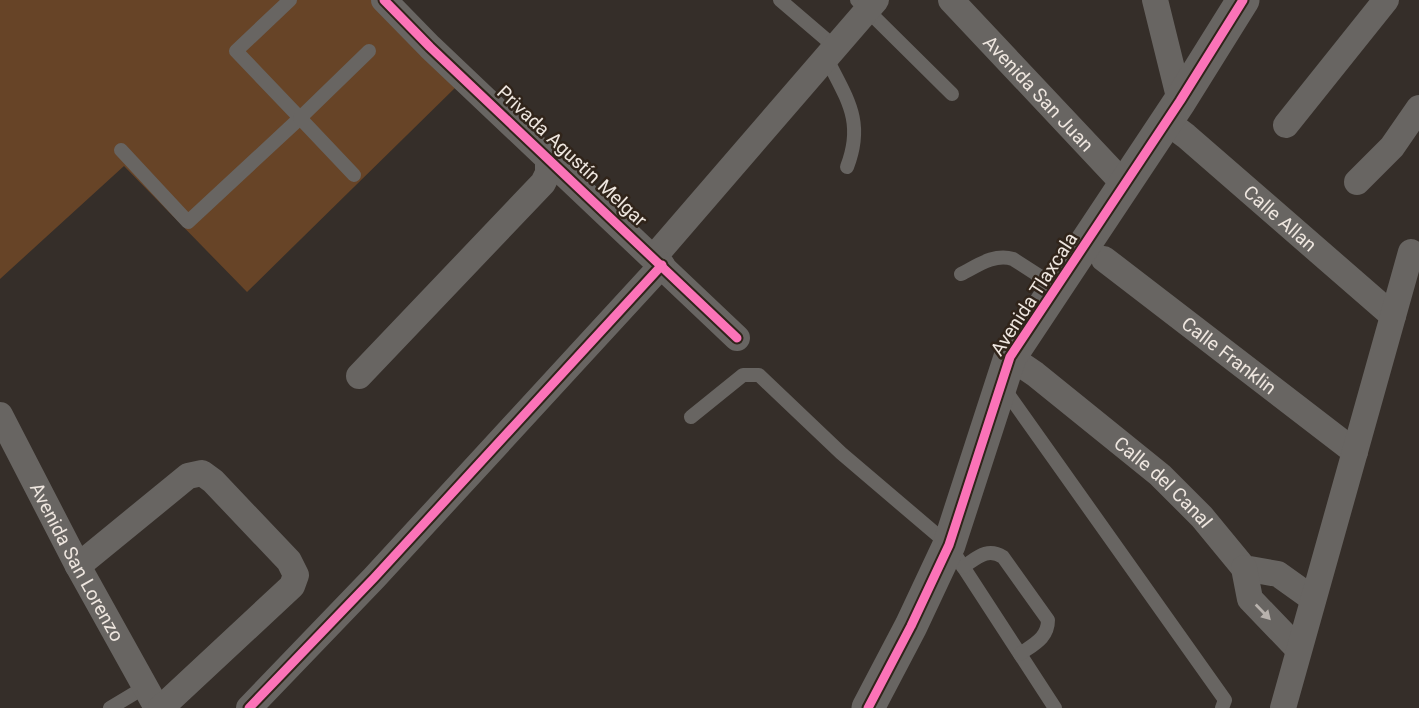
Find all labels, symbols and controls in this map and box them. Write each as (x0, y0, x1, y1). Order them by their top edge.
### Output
street label: Avenida San Juan (979, 30, 1099, 156)
street label: Privada Agustín Melgar (492, 81, 652, 232)
street label: Calle Allan (1239, 180, 1322, 256)
street label: Avenida Tlaxcala (986, 228, 1082, 360)
street label: Calle Franklin (1177, 312, 1281, 399)
street label: Calle del Canal (1110, 431, 1217, 532)
street label: Avenida San Lorenzo (25, 479, 129, 645)
one-way arrow (1255, 604, 1272, 621)

